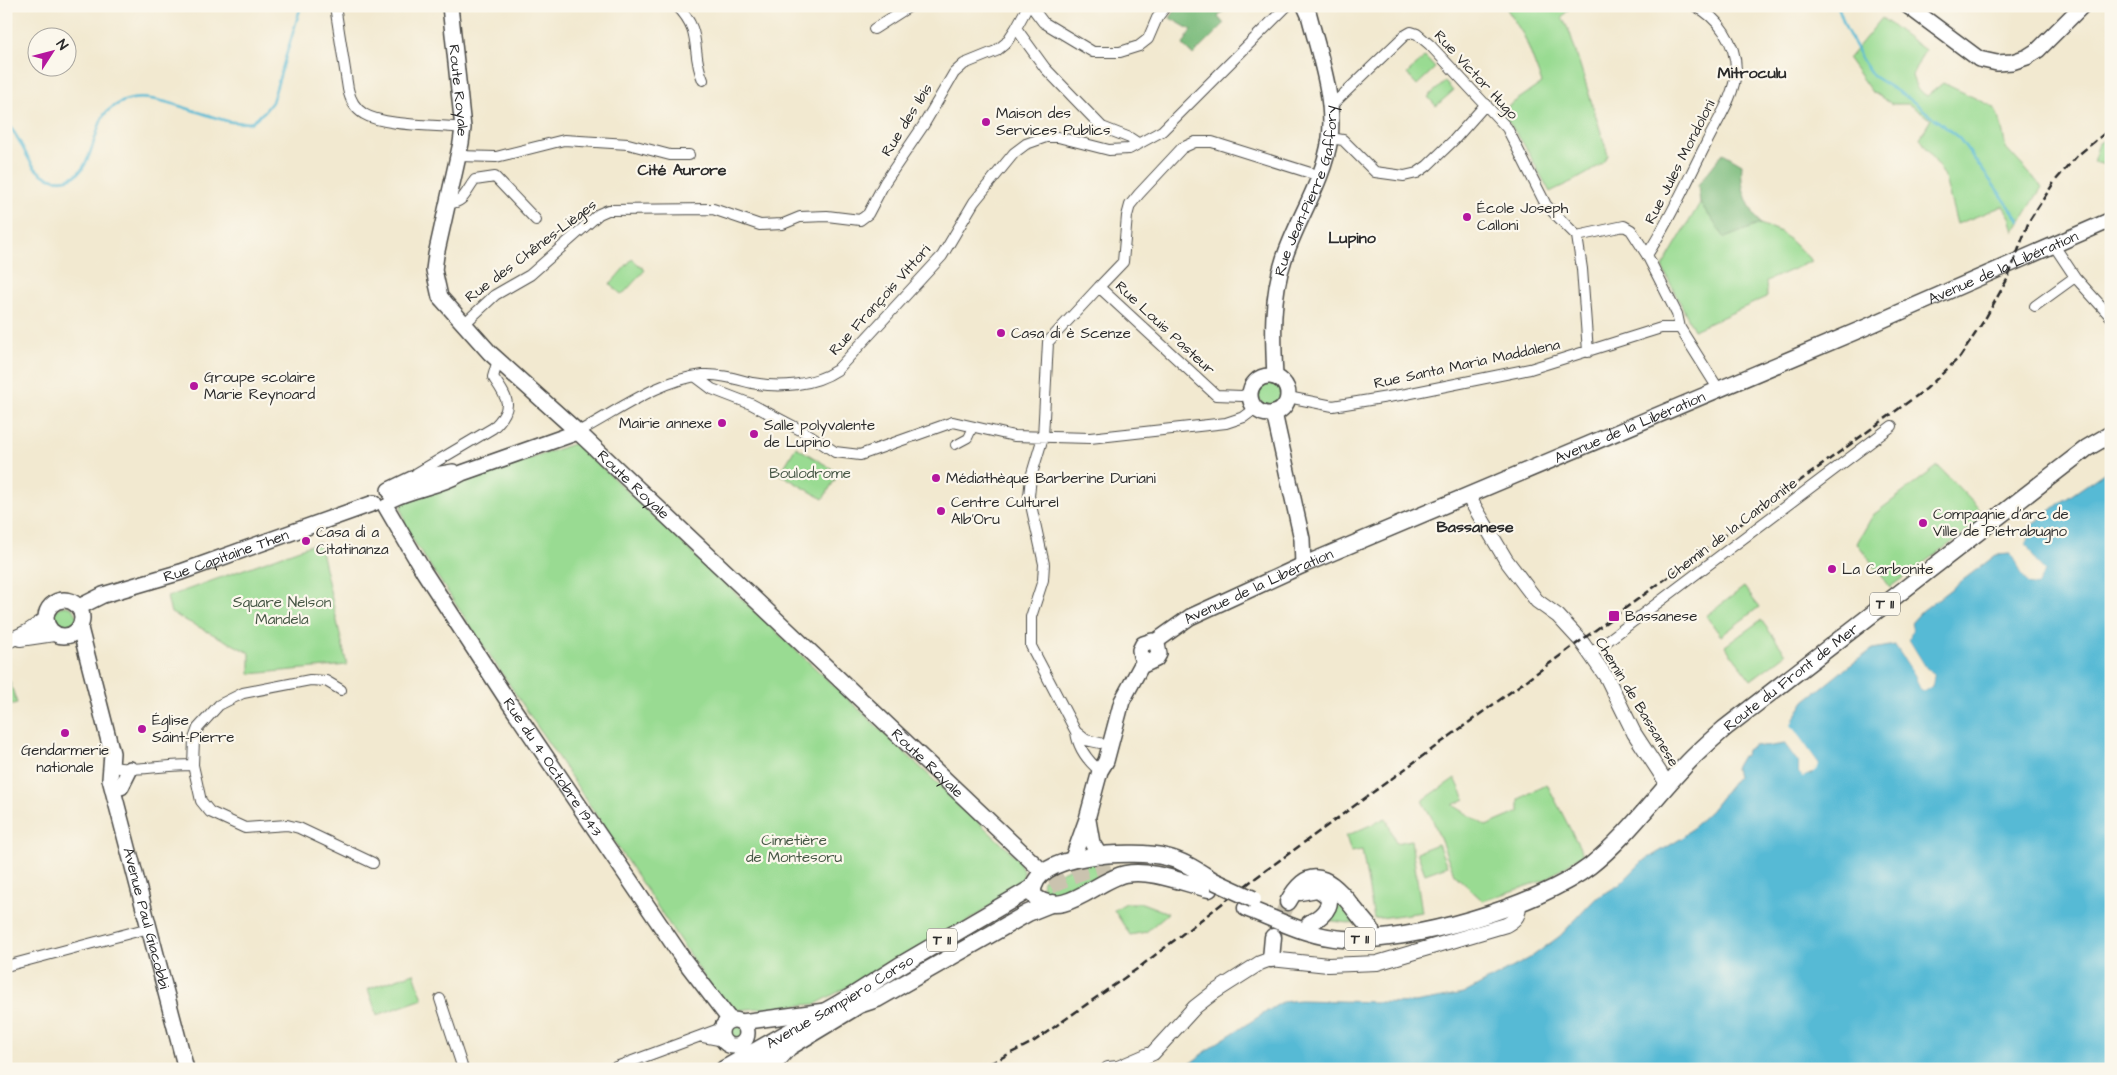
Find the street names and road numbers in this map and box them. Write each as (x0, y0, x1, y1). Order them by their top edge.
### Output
street label: Rue Victor Hugo (1428, 26, 1523, 125)
street label: Route Royale (444, 43, 473, 138)
street label: Rue des Ibis (876, 79, 938, 160)
street label: Rue Jules Mondoloni (1640, 96, 1721, 228)
street label: Rue Jean-Pierre Gaffory (1269, 104, 1342, 278)
street label: Rue des Chênes-Lièges (461, 194, 602, 308)
street label: Avenue de la Libération (1924, 225, 2082, 309)
street label: Rue François Vittori (824, 239, 936, 360)
street label: Rue Louis Pasteur (1110, 276, 1220, 380)
street label: Rue Santa Maria Maddalena (1372, 334, 1562, 394)
street label: Avenue de la Libération (1551, 386, 1709, 468)
street label: Route Royale (593, 445, 674, 524)
street label: Chemin de la Carbonite (1662, 473, 1802, 585)
street label: Rue Capitaine Then (161, 524, 292, 587)
street label: Avenue de la Libération (1179, 543, 1337, 629)
road number: T 11 (1870, 592, 1900, 616)
street label: Route du Front de Mer (1719, 618, 1863, 736)
street label: Chemin de Bassanese (1590, 633, 1684, 771)
street label: Rue du 4 Octobre 1943 (498, 694, 608, 841)
street label: Route Royale (887, 723, 968, 802)
street label: Avenue Paul Giacobbi (118, 845, 175, 992)
road number: T 11 (927, 928, 957, 952)
road number: T 11 (1345, 928, 1375, 951)
street label: Avenue Sampiero Corso (762, 949, 918, 1053)

